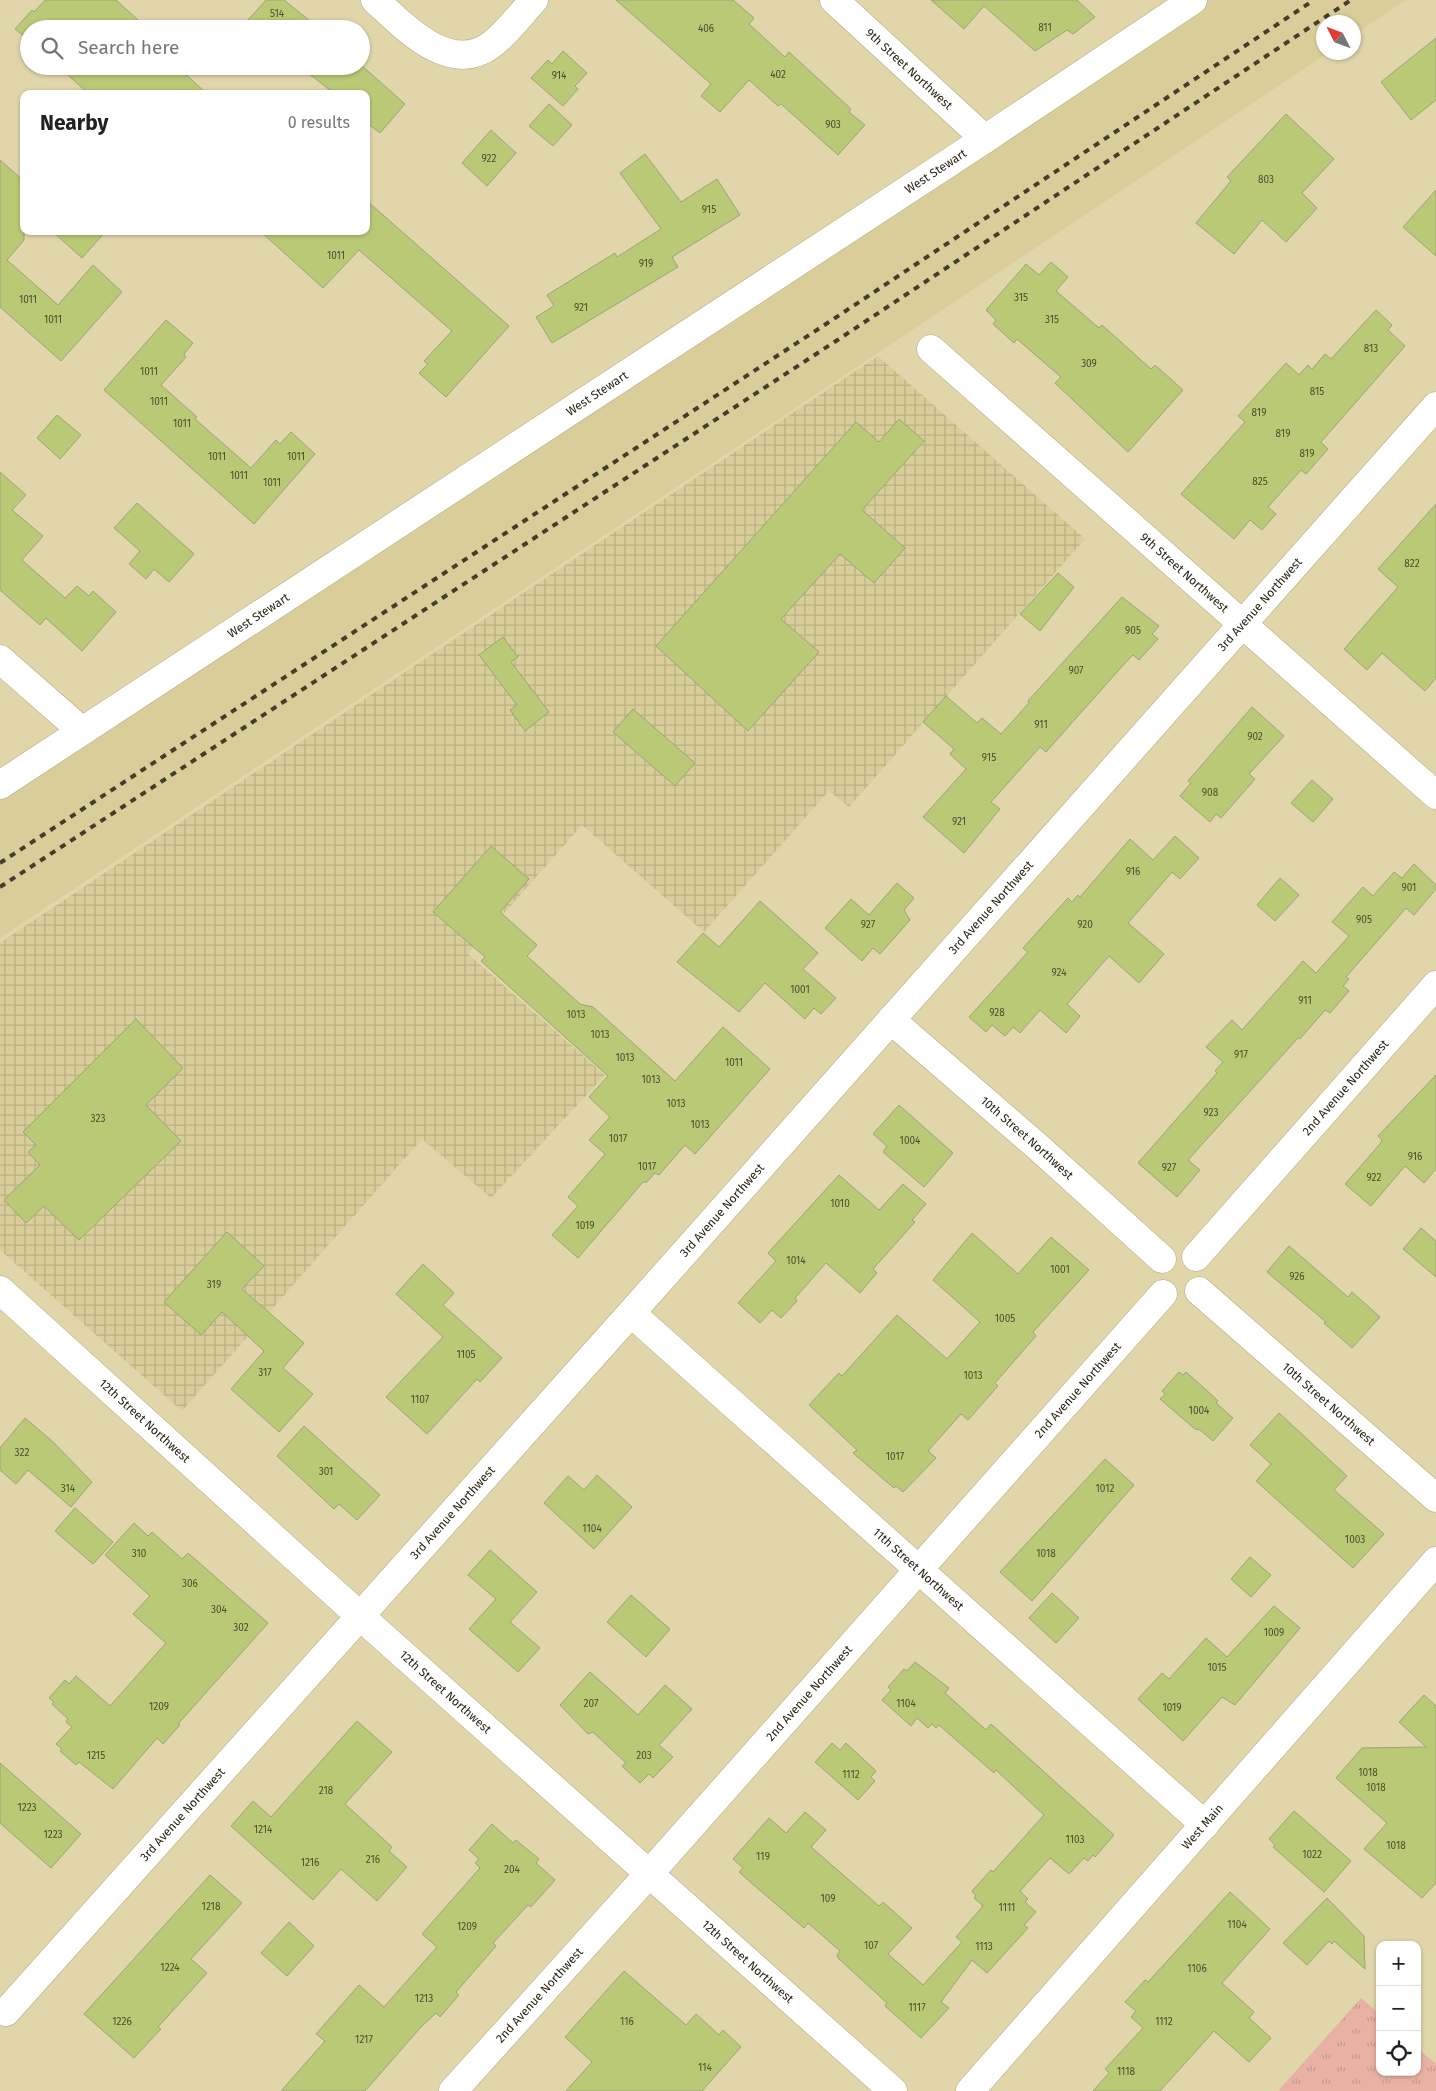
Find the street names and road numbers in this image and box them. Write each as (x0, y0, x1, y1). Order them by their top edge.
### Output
street label: 9th Street Northwest (863, 26, 956, 113)
street label: West Stewart (902, 146, 970, 197)
street label: West Stewart (564, 368, 631, 419)
street label: 9th Street Northwest (1137, 530, 1232, 616)
street label: 3rd Avenue Northwest (1215, 554, 1305, 654)
street label: West Stewart (225, 590, 292, 641)
street label: 3rd Avenue Northwest (946, 857, 1037, 957)
street label: 2nd Avenue Northwest (1300, 1036, 1392, 1138)
street label: 10th Street Northwest (978, 1094, 1077, 1183)
street label: 3rd Avenue Northwest (677, 1160, 768, 1260)
street label: 2nd Avenue Northwest (1032, 1339, 1124, 1441)
street label: 10th Street Northwest (1279, 1360, 1378, 1449)
street label: 12th Street Northwest (96, 1376, 193, 1466)
street label: 3rd Avenue Northwest (407, 1463, 498, 1562)
street label: 11th Street Northwest (870, 1525, 967, 1614)
street label: 2nd Avenue Northwest (763, 1642, 856, 1744)
street label: 12th Street Northwest (397, 1648, 495, 1737)
street label: 3rd Avenue Northwest (137, 1765, 228, 1864)
street label: West Main (1179, 1801, 1226, 1852)
street label: 12th Street Northwest (699, 1917, 797, 2006)
street label: 2nd Avenue Northwest (493, 1944, 586, 2046)

